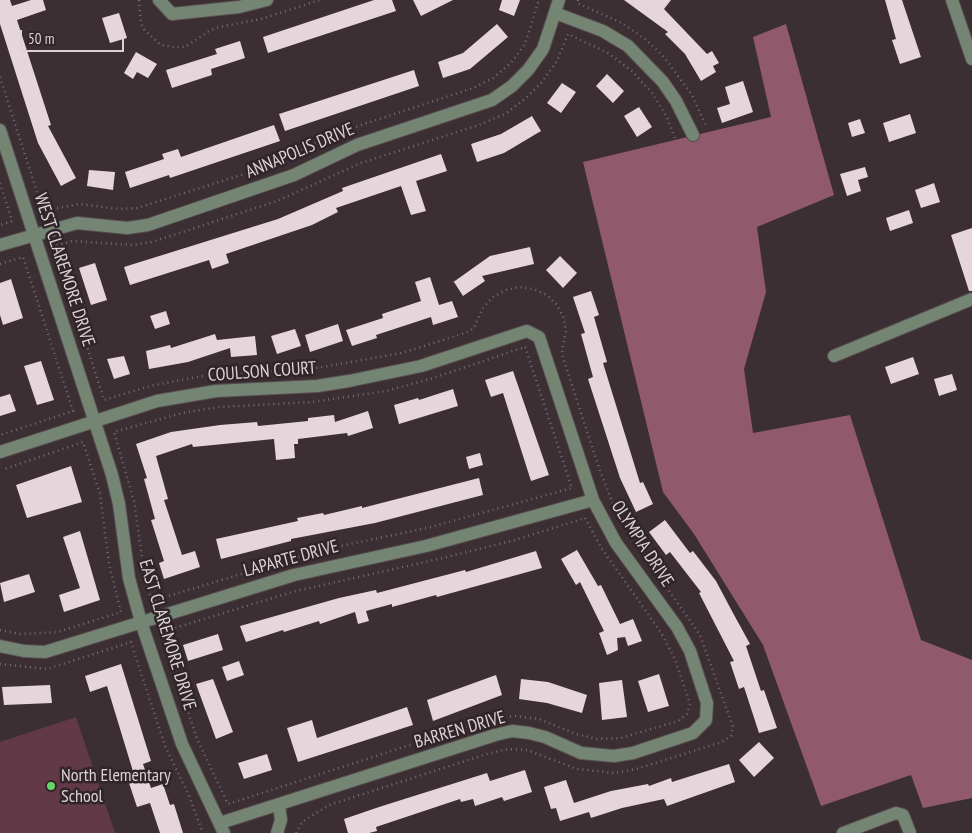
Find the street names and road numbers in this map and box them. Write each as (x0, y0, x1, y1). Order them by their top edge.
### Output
street label: ANNAPOLIS DRIVE (243, 118, 357, 184)
street label: WEST CLAREMORE DRIVE (29, 191, 99, 349)
street label: COULSON COURT (207, 357, 317, 387)
street label: OLYMPIA DRIVE (606, 497, 678, 591)
street label: LAPARTE DRIVE (241, 536, 341, 582)
street label: EAST CLAREMORE DRIVE (134, 557, 200, 713)
street label: BARREN DRIVE (412, 707, 508, 753)

